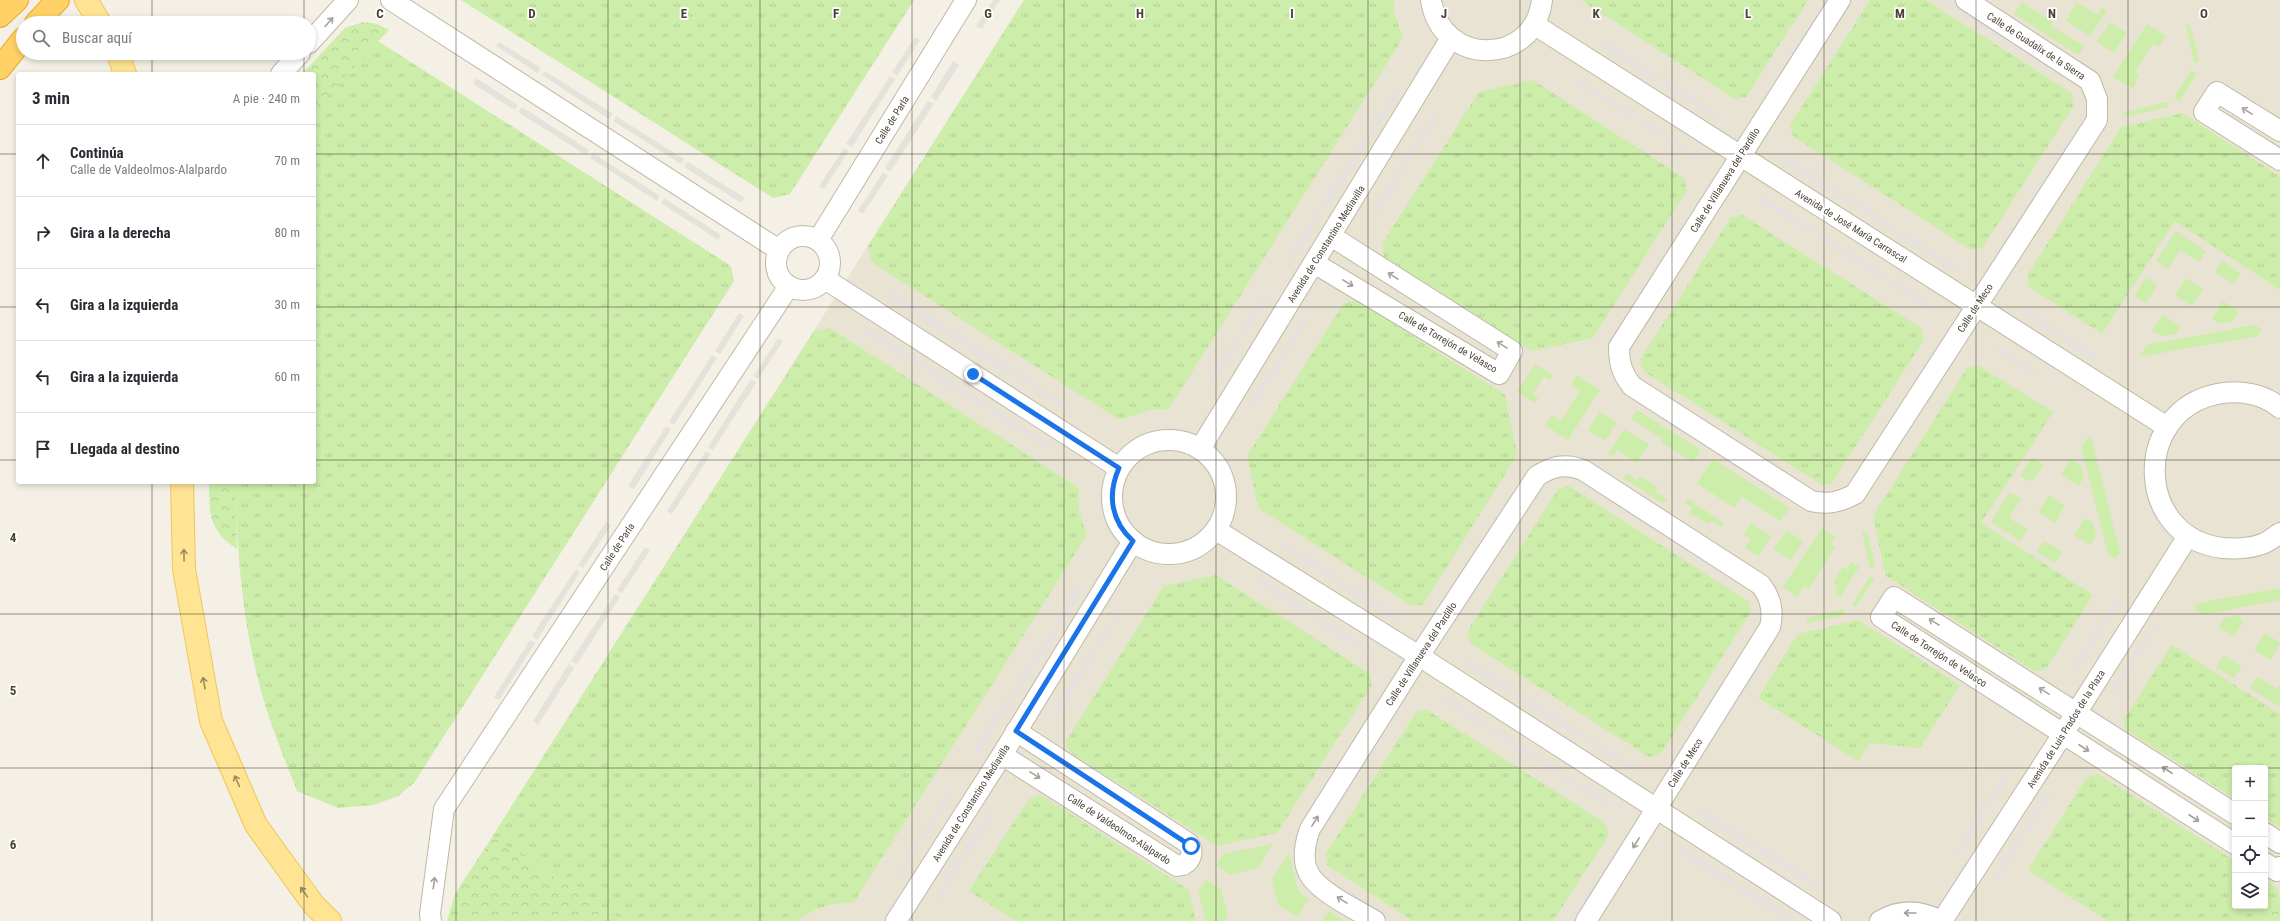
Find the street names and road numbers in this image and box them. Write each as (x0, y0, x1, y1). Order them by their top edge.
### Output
street label: Calle de Guadalix de la Sierra (1985, 10, 2087, 82)
street label: Calle de Parla (873, 94, 911, 146)
street label: Calle de Villanueva del Pardillo (1688, 126, 1762, 234)
street label: Avenida de Constantino Mediavilla (1285, 183, 1367, 305)
street label: Avenida de José María Carrascal (1793, 187, 1909, 265)
street label: Calle de Meco (1955, 282, 1995, 334)
street label: Calle de Torrejón de Velasco (1397, 309, 1499, 375)
street label: Calle de Parla (598, 521, 637, 573)
street label: Calle de Villanueva del Pardillo (1383, 600, 1459, 708)
street label: Calle de Torrejón de Velasco (1889, 619, 1989, 689)
street label: Avenida de Luis Prados de la Plaza (2025, 668, 2107, 790)
street label: Calle de Meco (1666, 736, 1704, 790)
street label: Avenida de Constantino Mediavilla (930, 742, 1012, 864)
street label: Calle de Valdeolmos-Alalpardo (1065, 791, 1173, 867)

